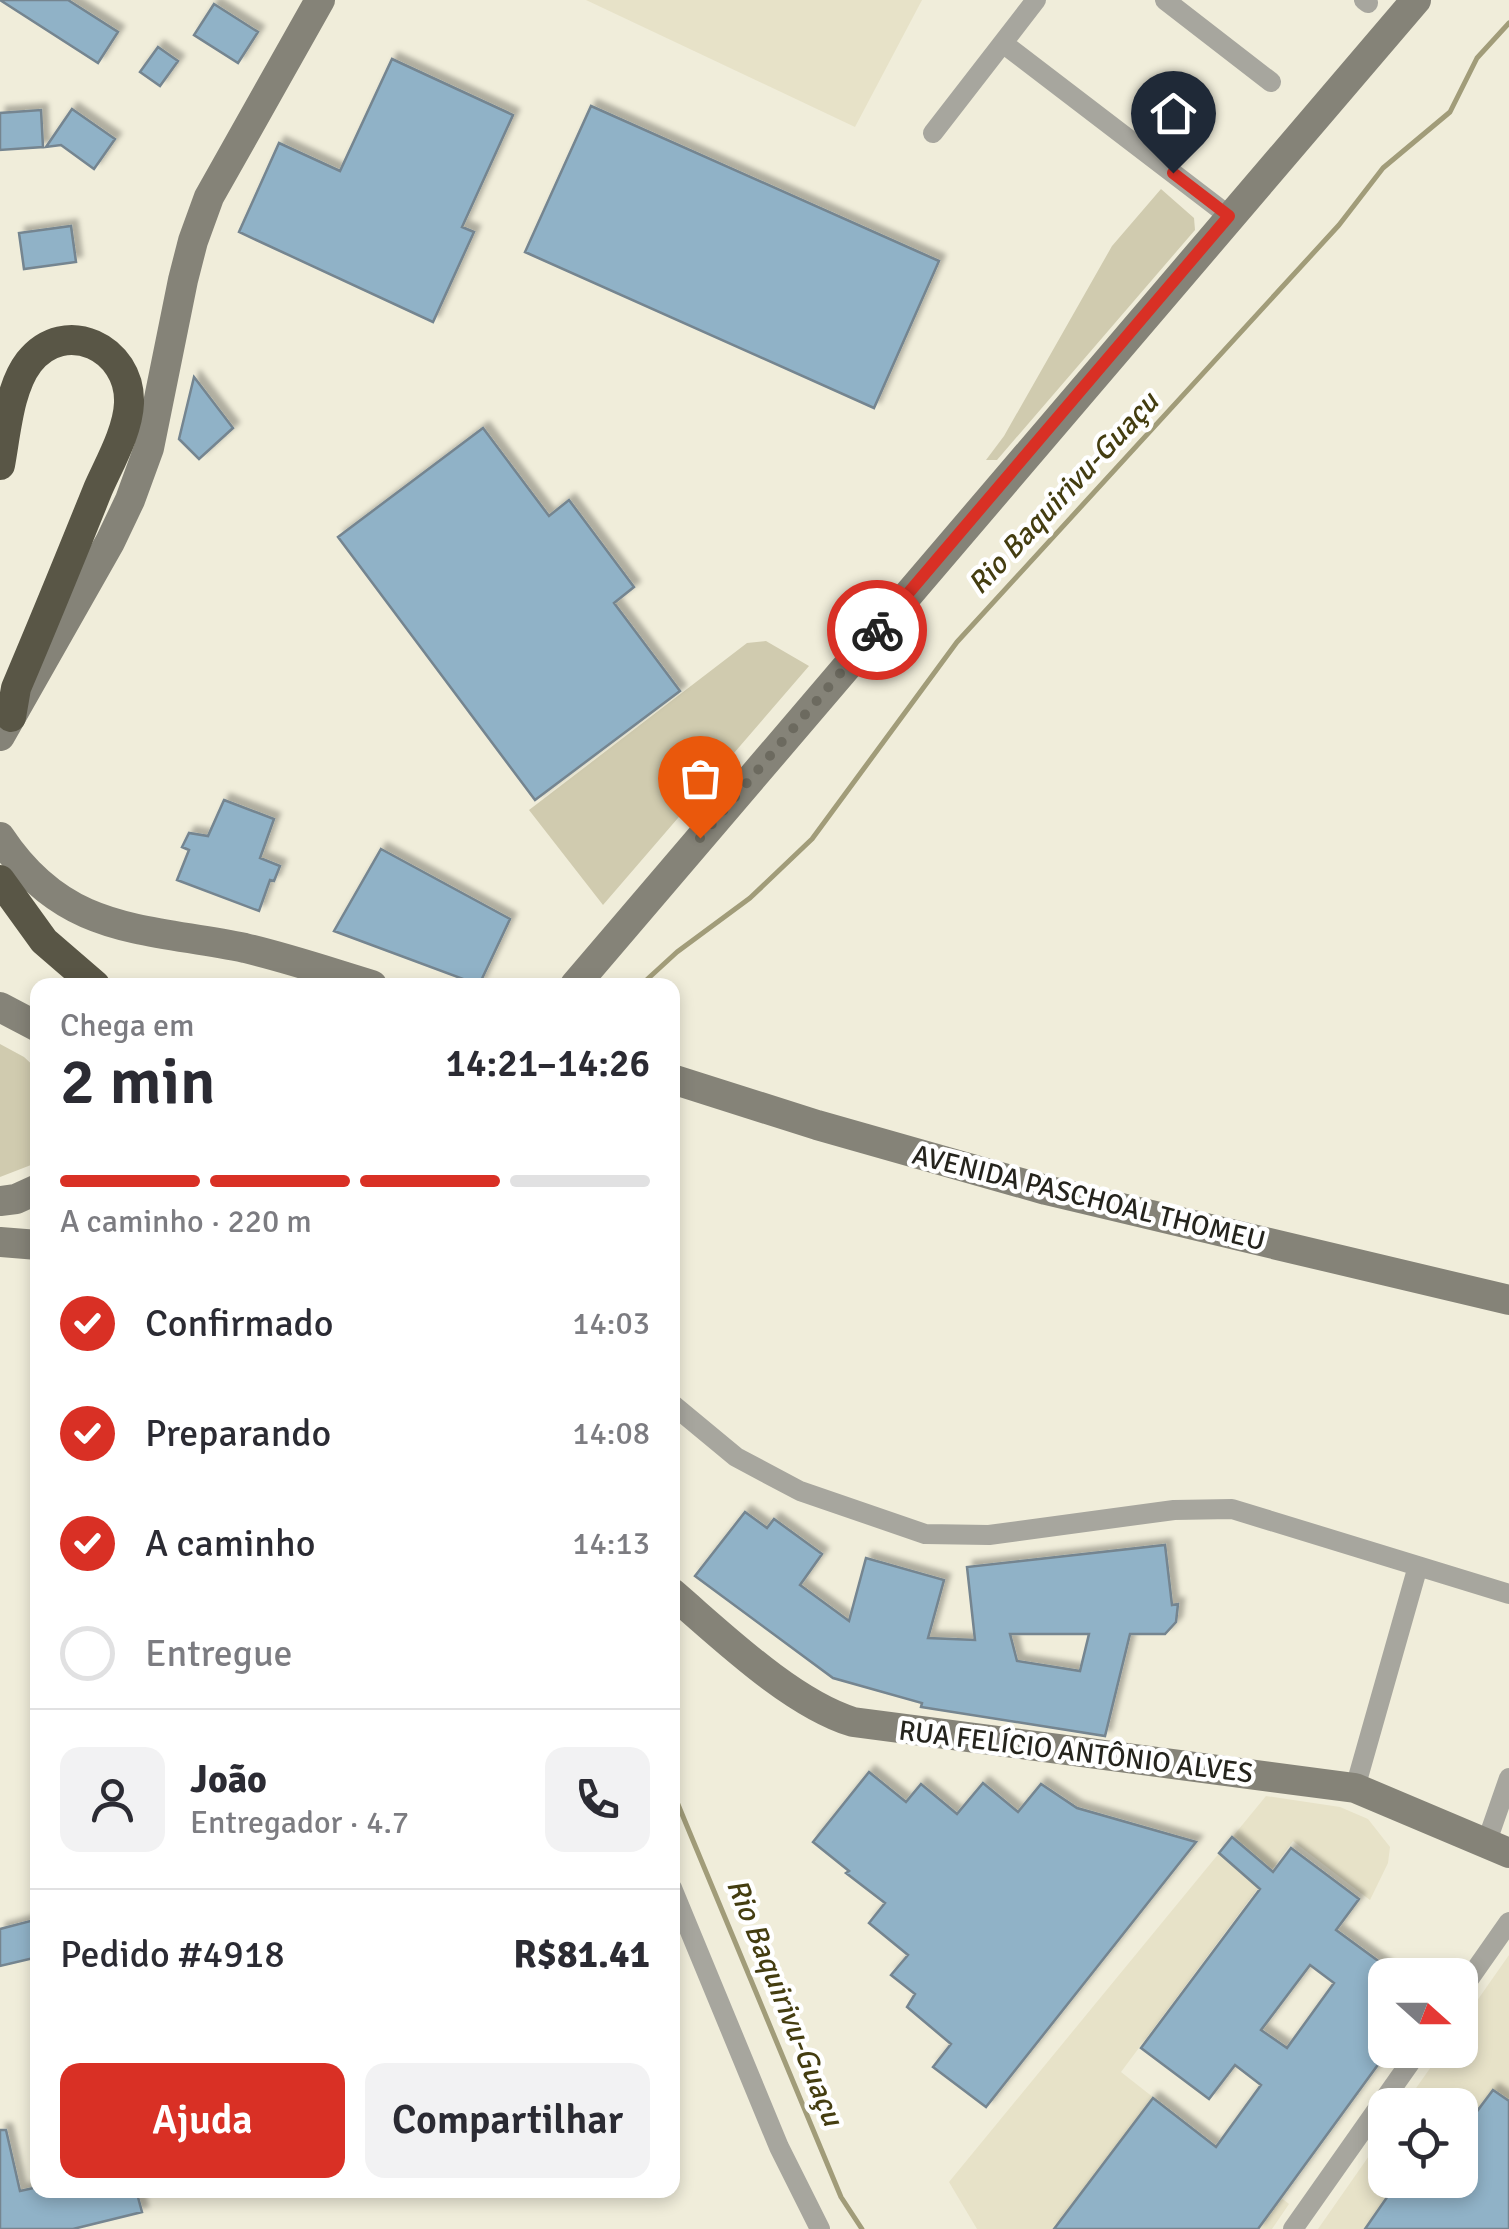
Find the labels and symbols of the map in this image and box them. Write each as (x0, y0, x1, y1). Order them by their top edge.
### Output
pin (1131, 71, 1216, 174)
water label: Rio Baquirivu-Guaçu (960, 383, 1168, 602)
courier (827, 580, 927, 680)
pin (658, 736, 743, 839)
street label: AVENIDA PASCHOAL THOMEU (909, 1138, 1269, 1258)
street label: RUA FELÍCIO ANTÔNIO ALVES (897, 1713, 1255, 1791)
water label: Rio Baquirivu-Guaçu (718, 1873, 852, 2133)
north arrow (1368, 1958, 1478, 2068)

